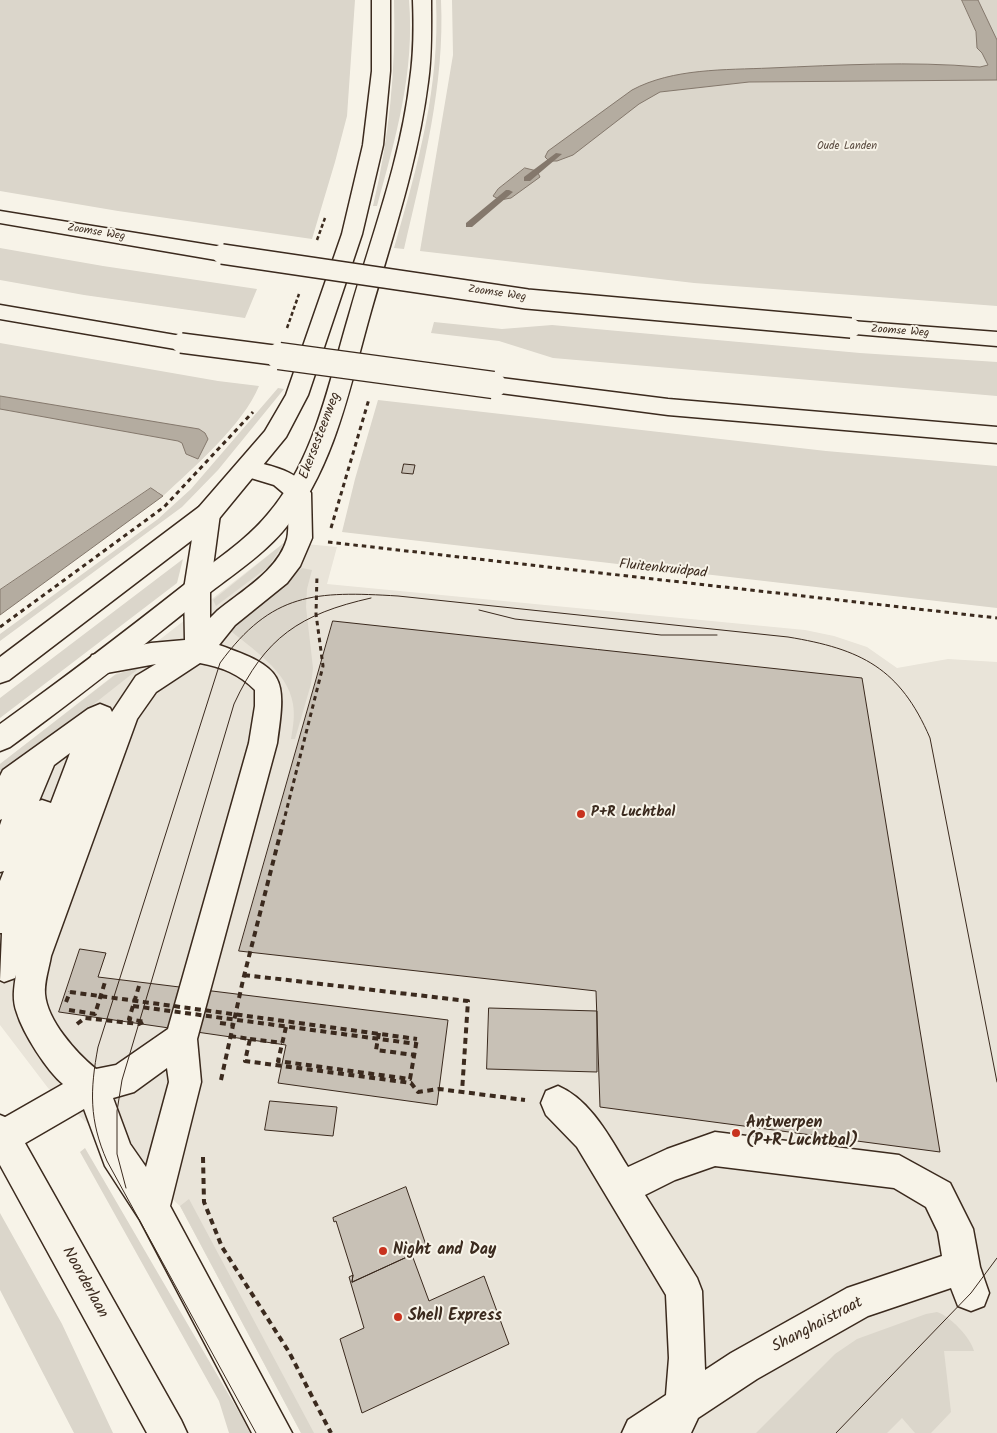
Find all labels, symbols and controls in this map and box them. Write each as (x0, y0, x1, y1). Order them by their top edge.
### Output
park label: Oude Landen (817, 140, 877, 154)
street label: Zoomse Weg (66, 222, 126, 244)
street label: Zoomse Weg (467, 283, 527, 305)
street label: Zoomse Weg (870, 323, 930, 341)
street label: Ekersesteenweg (297, 390, 345, 482)
street label: Fluitenkruidpad (618, 557, 708, 583)
place label: P+R Luchtbal (591, 806, 675, 822)
marker: P+R Luchtbal (575, 808, 587, 820)
place label: Antwerpen (P+R Luchtbal) (746, 1114, 858, 1152)
marker: Antwerpen (P+R Luchtbal) (730, 1127, 742, 1139)
place label: Night and Day (393, 1241, 496, 1261)
street label: Noorderlaan (57, 1244, 111, 1322)
marker: Night and Day (377, 1245, 389, 1257)
street label: Shanghaistraat (769, 1294, 867, 1358)
place label: Shell Express (408, 1307, 502, 1327)
marker: Shell Express (392, 1311, 404, 1323)

